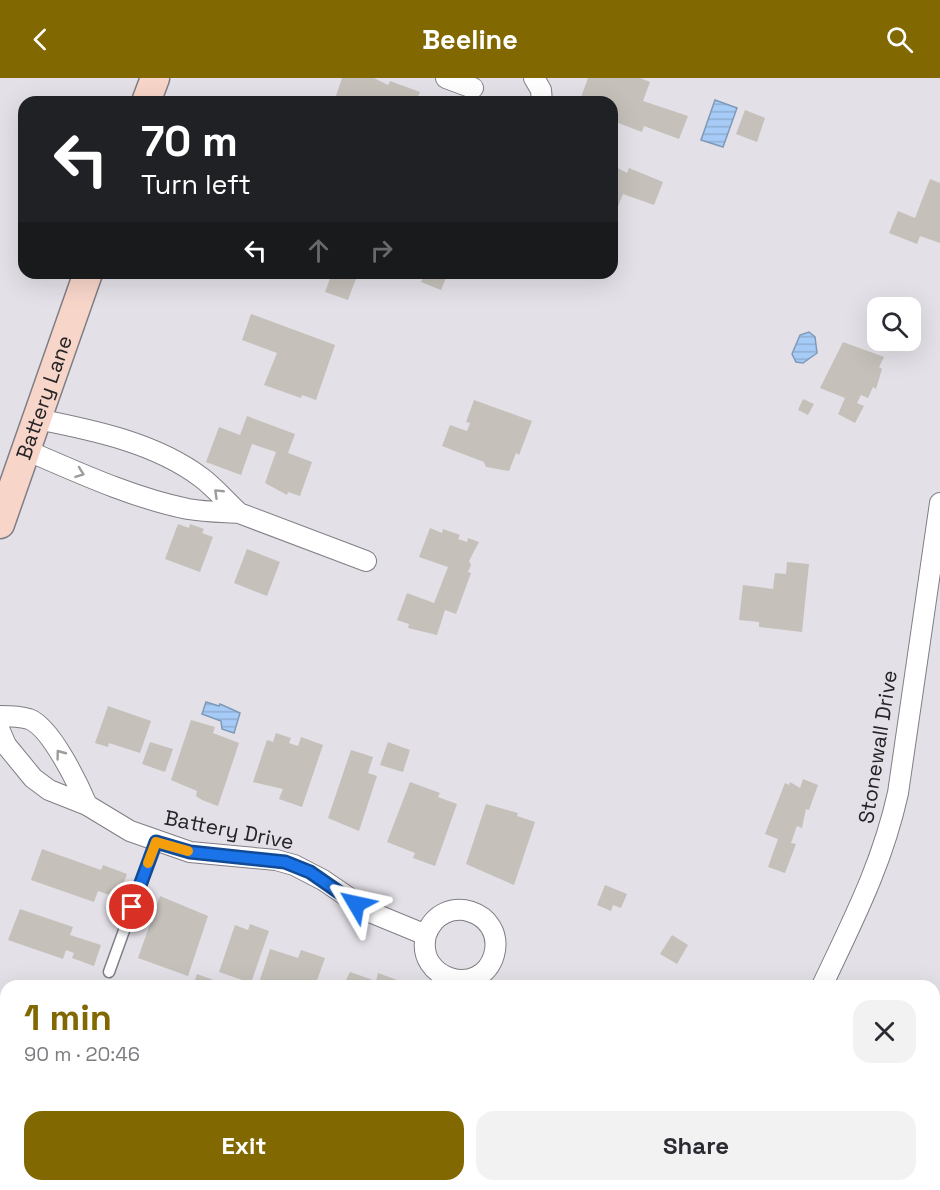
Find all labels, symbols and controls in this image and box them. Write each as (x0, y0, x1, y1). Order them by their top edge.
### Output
text: Beeline (422, 22, 518, 57)
icon: back (24, 23, 57, 56)
icon: search (883, 23, 916, 56)
text: 70 m (141, 115, 238, 168)
icon: left (42, 120, 120, 198)
text: Turn left (141, 167, 251, 202)
icon: left (239, 234, 272, 267)
icon: ahead (302, 234, 335, 267)
icon: right (365, 234, 398, 267)
map controls (867, 297, 921, 351)
button: search (867, 297, 921, 351)
street label: Battery Lane (10, 332, 78, 463)
one-way arrow (74, 465, 85, 478)
one-way arrow (214, 489, 224, 500)
street label: Stonewall Drive (852, 668, 903, 826)
one-way arrow (56, 749, 67, 760)
street label: Battery Drive (162, 804, 296, 855)
position arrow (324, 872, 388, 936)
pin (106, 881, 157, 932)
icon: arrive (115, 890, 148, 923)
text: 1 min (24, 995, 112, 1041)
button: close (853, 1000, 916, 1063)
text: 90 m · 20:46 (24, 1041, 140, 1067)
button: Exit (24, 1111, 464, 1180)
button: Share (476, 1111, 916, 1180)

